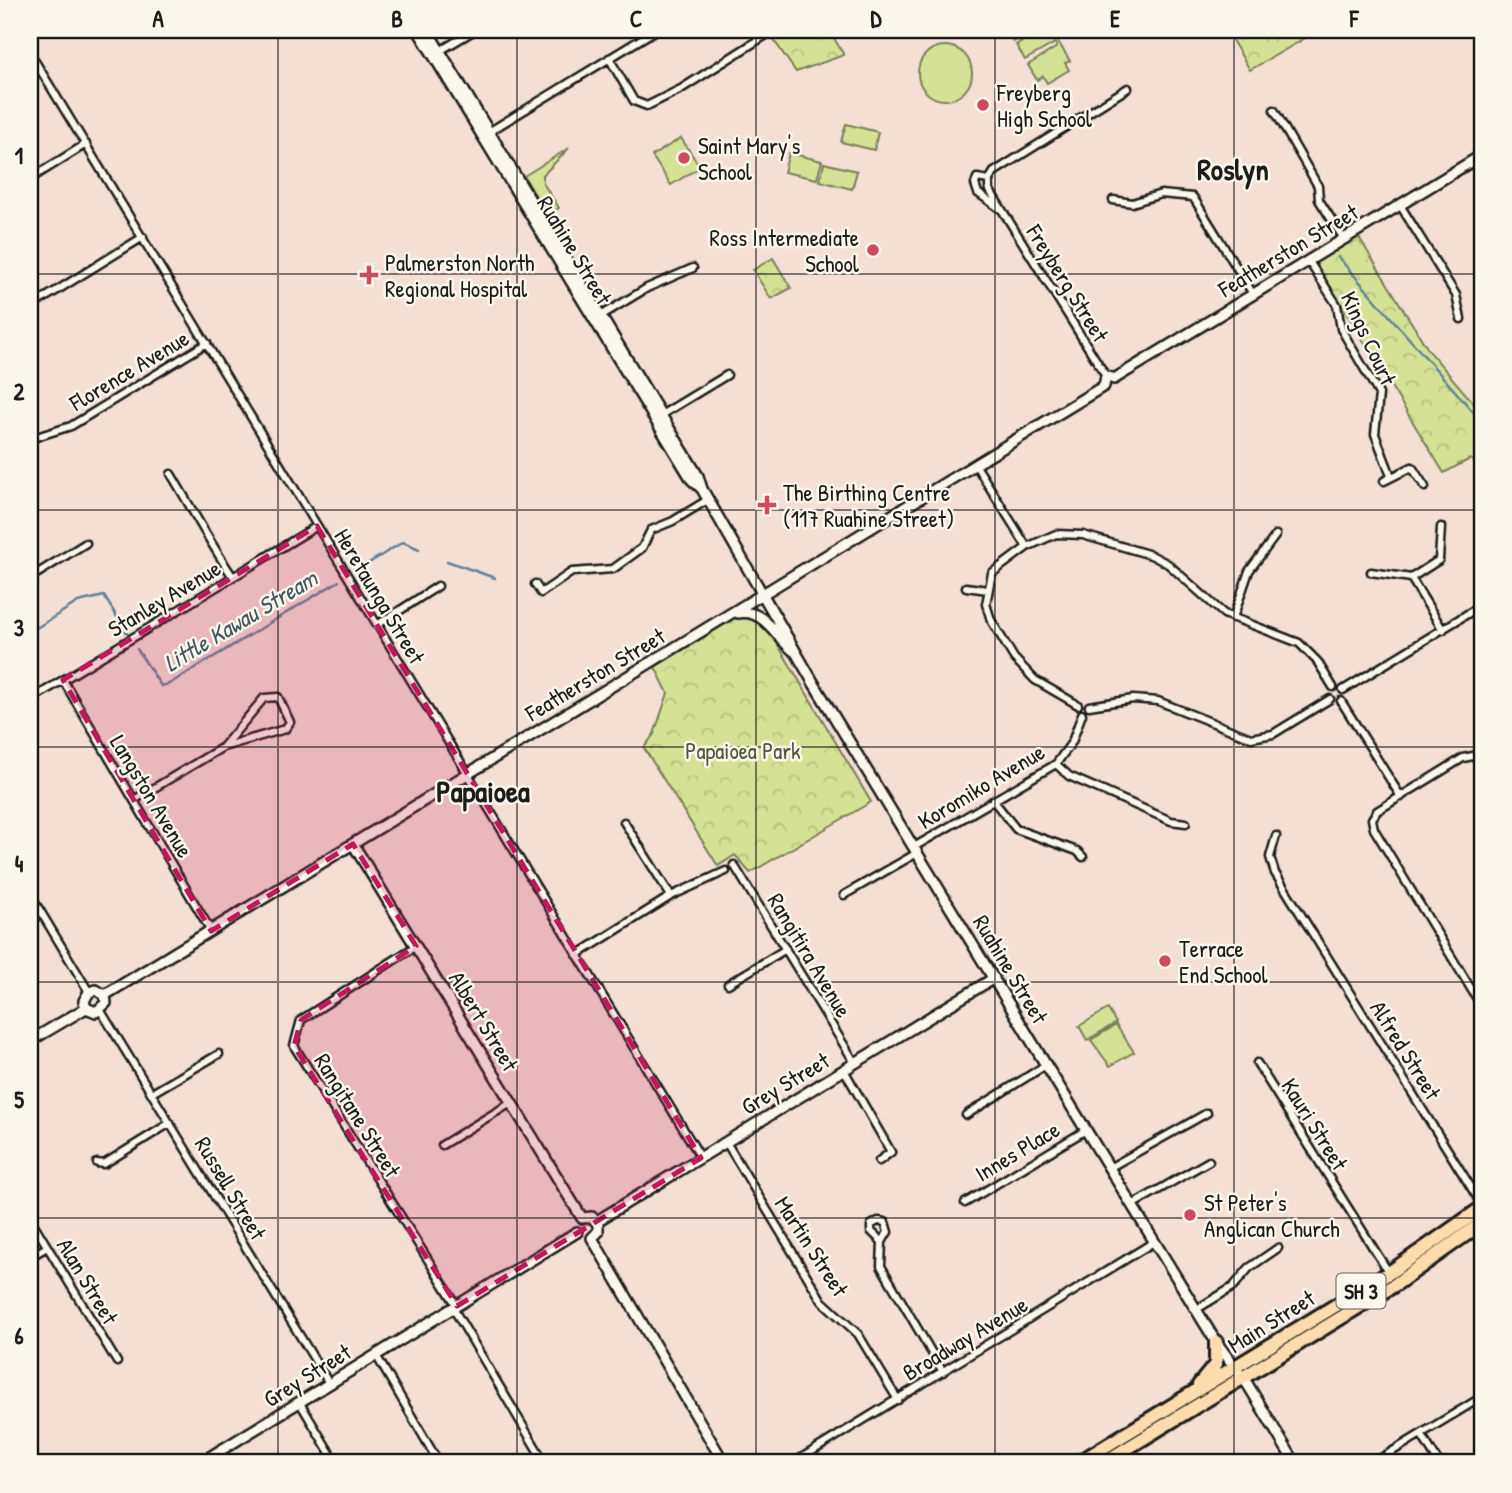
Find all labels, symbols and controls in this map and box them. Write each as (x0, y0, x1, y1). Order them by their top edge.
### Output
text: A (152, 3, 164, 34)
text: B (391, 3, 403, 34)
text: C (630, 3, 642, 34)
text: D (871, 3, 883, 34)
text: E (1110, 3, 1121, 34)
text: F (1349, 3, 1360, 34)
place label: Freyberg High School (996, 77, 1093, 134)
marker: Freyberg High School (975, 97, 991, 113)
place label: Saint Mary's School (698, 130, 800, 187)
text: 1 (15, 140, 23, 171)
district label: Roslyn (1197, 149, 1269, 190)
marker: Saint Mary's School (676, 150, 692, 166)
street label: Ruahine Street (530, 190, 620, 311)
street label: Featherston Street (1212, 196, 1364, 304)
street label: Freyberg Street (1019, 218, 1117, 348)
place label: Ross Intermediate School (710, 222, 860, 279)
marker: Ross Intermediate School (865, 242, 881, 258)
place label: Palmerston North Regional Hospital (385, 247, 535, 304)
marker: Palmerston North Regional Hospital (359, 265, 379, 285)
street label: Kings Court (1334, 286, 1405, 391)
street label: Florence Avenue (63, 322, 194, 418)
text: 2 (14, 376, 25, 407)
place label: The Birthing Centre (117 Ruahine Street) (783, 477, 954, 534)
marker: The Birthing Centre (117 Ruahine Street) (757, 495, 777, 515)
street label: Heretaunga Street (327, 523, 433, 670)
street label: Stanley Avenue (102, 552, 226, 644)
water label: Little Kawau Stream (157, 561, 323, 678)
text: 3 (14, 612, 24, 643)
street label: Featherston Street (519, 620, 671, 728)
street label: Langston Avenue (103, 729, 201, 863)
park label: Papaioea Park (685, 735, 801, 766)
street label: Koromiko Avenue (912, 736, 1050, 836)
district label: Papaioea (436, 771, 530, 812)
text: 4 (15, 848, 24, 879)
street label: Rangitira Avenue (761, 887, 859, 1023)
street label: Ruahine Street (966, 909, 1056, 1030)
place label: Terrace End School (1179, 933, 1269, 990)
marker: Terrace End School (1157, 953, 1173, 969)
street label: Albert Street (442, 965, 527, 1078)
street label: Alfred Street (1363, 995, 1449, 1106)
street label: Grey Street (735, 1044, 836, 1121)
street label: Rangitane Street (308, 1047, 409, 1184)
street label: Kauri Street (1275, 1072, 1356, 1177)
text: 5 (14, 1084, 24, 1115)
street label: Innes Place (969, 1114, 1065, 1188)
street label: Russell Street (188, 1131, 275, 1246)
place label: St Peter's Anglican Church (1204, 1187, 1340, 1244)
street label: Martin Street (768, 1190, 857, 1303)
marker: St Peter's Anglican Church (1182, 1207, 1198, 1223)
street label: Alan Street (50, 1232, 126, 1331)
road number: SH 3 (1336, 1274, 1386, 1308)
street label: Main Street (1222, 1282, 1321, 1360)
street label: Broadway Avenue (897, 1288, 1033, 1388)
text: 6 (14, 1320, 24, 1351)
street label: Grey Street (257, 1335, 358, 1414)

